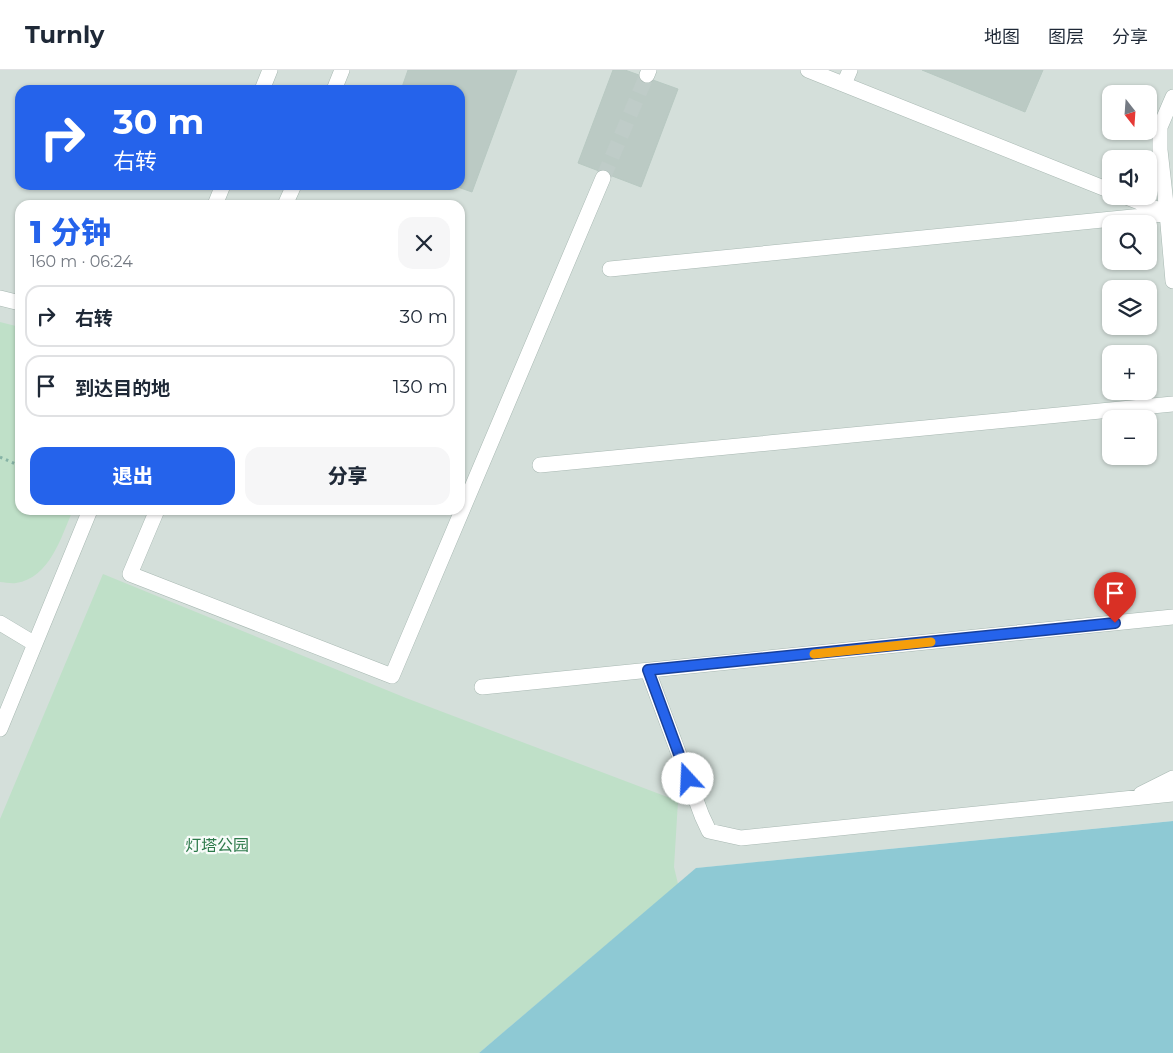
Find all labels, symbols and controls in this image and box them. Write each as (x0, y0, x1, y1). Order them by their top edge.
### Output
text: Turnly (25, 20, 104, 49)
text: 地图 (984, 26, 1020, 48)
text: 图层 (1048, 26, 1084, 48)
text: 分享 (1112, 26, 1148, 48)
north arrow (1102, 85, 1158, 140)
map controls (1102, 85, 1157, 465)
text: 30 m (113, 100, 204, 143)
icon: right (30, 105, 95, 170)
text: 右转 (113, 148, 157, 175)
button: sound (1102, 150, 1157, 205)
text: 1 分钟 (30, 214, 111, 251)
button: search (1102, 215, 1157, 270)
button: close (398, 217, 450, 269)
text: 160 m · 06:24 (30, 252, 133, 271)
button: layers (1102, 280, 1157, 335)
icon: right (32, 302, 60, 330)
text: 30 m (400, 305, 448, 328)
text: 右转 (75, 307, 113, 330)
button: + (1102, 345, 1157, 400)
icon: arrive (32, 372, 60, 400)
text: 130 m (393, 375, 448, 398)
text: 到达目的地 (75, 377, 170, 400)
button: − (1102, 410, 1157, 465)
button: 退出 (30, 447, 235, 505)
button: 分享 (245, 447, 450, 505)
pin (1094, 572, 1136, 623)
icon: arrive (1101, 579, 1129, 607)
position arrow (661, 752, 713, 804)
park label: 灯塔公园 (185, 836, 249, 855)

